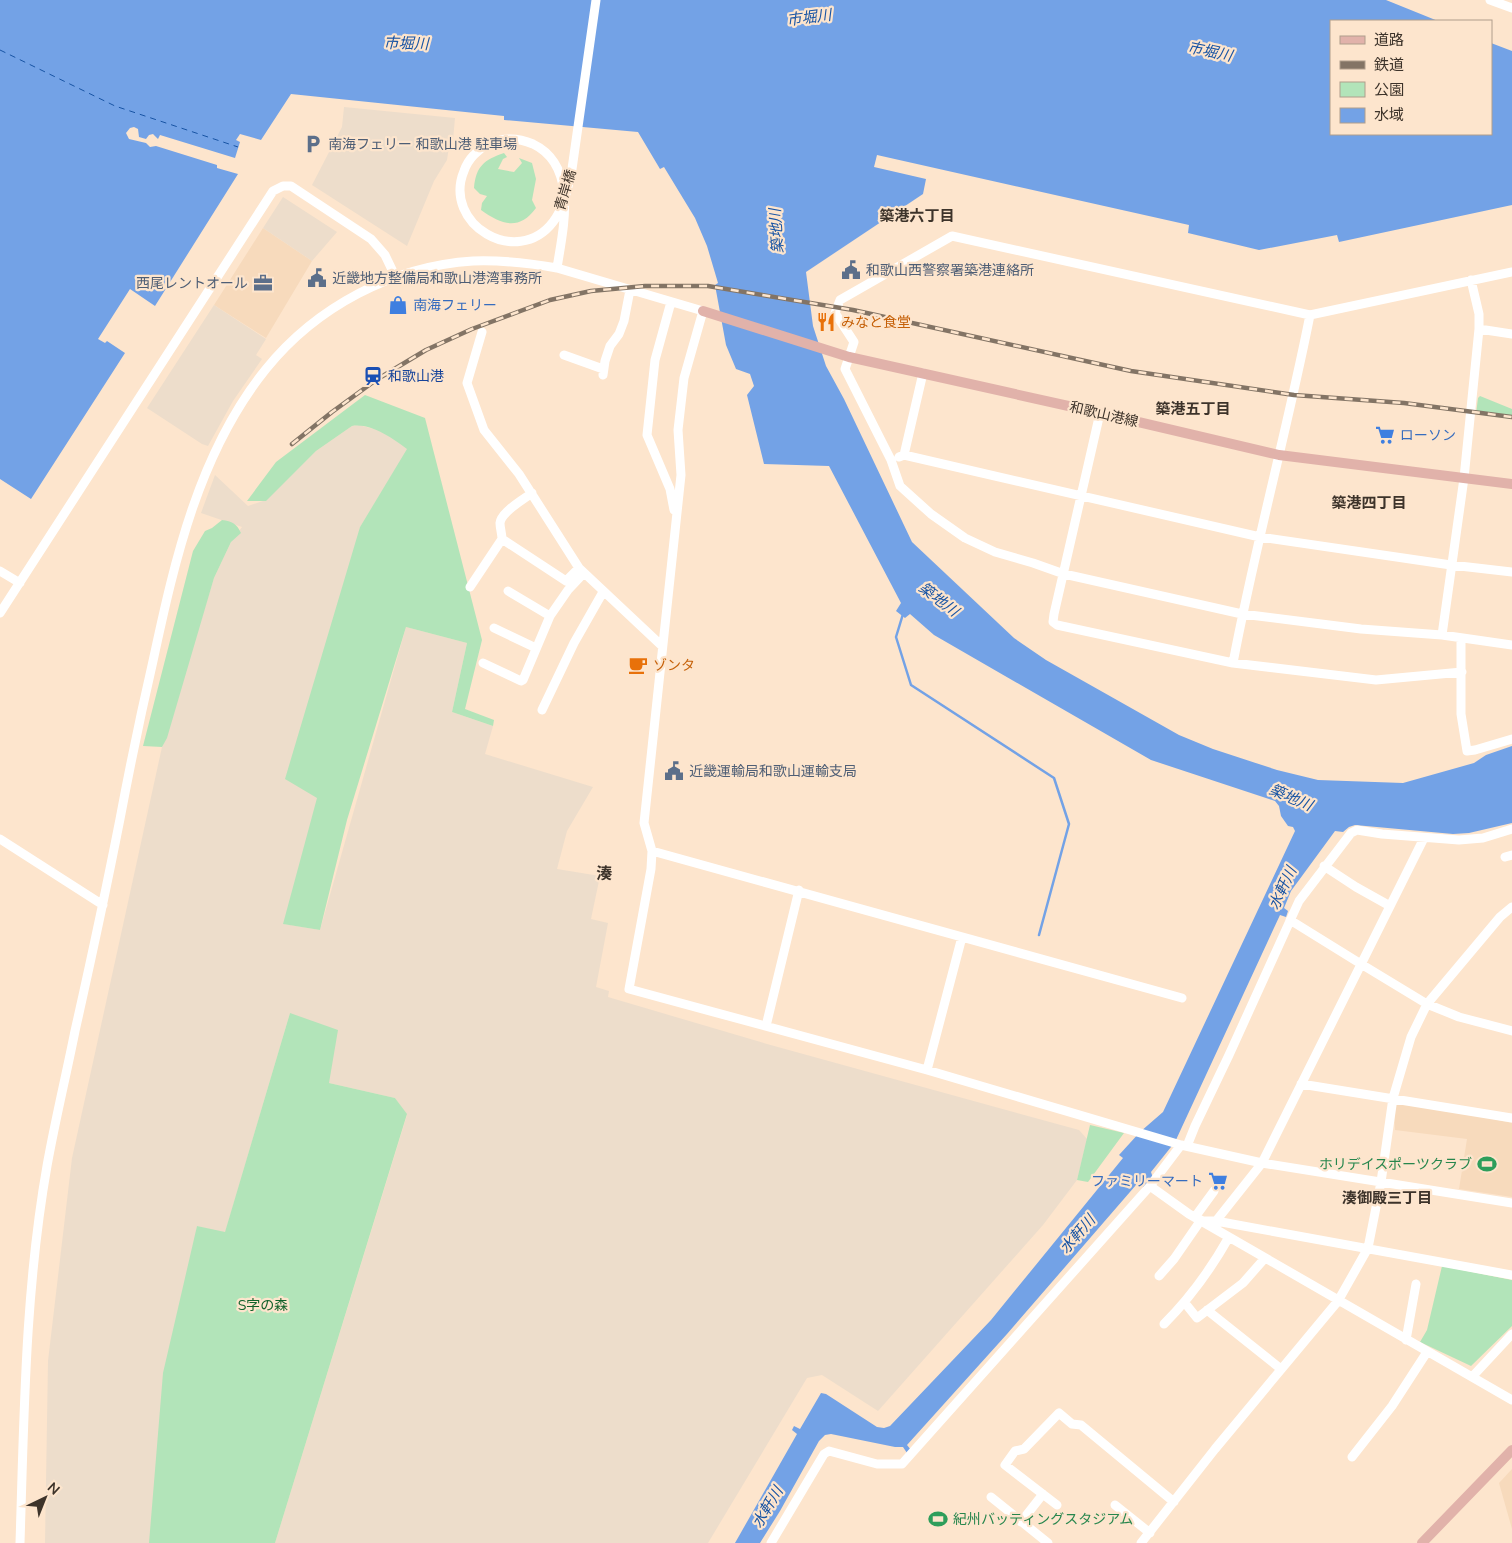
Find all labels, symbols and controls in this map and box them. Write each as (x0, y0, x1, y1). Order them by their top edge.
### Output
water label: 市堀川 (786, 5, 834, 29)
legend (1330, 20, 1492, 135)
text: 道路 (1374, 30, 1404, 49)
water label: 市堀川 (383, 33, 431, 53)
water label: 市堀川 (1186, 37, 1236, 65)
text: 鉄道 (1374, 55, 1404, 74)
text: 公園 (1374, 80, 1404, 99)
text: 水域 (1374, 105, 1404, 124)
parking icon: 南海フェリー 和歌山港 駐車場 (302, 133, 324, 155)
place label: 南海フェリー 和歌山港 駐車場 (328, 135, 517, 153)
street label: 青岸橋 (550, 167, 580, 213)
water label: 築地川 (765, 206, 787, 254)
district label: 築港六丁目 (879, 206, 955, 225)
public building icon: 和歌山西警察署築港連絡所 (840, 259, 862, 281)
place label: 和歌山西警察署築港連絡所 (866, 261, 1034, 279)
public building icon: 近畿地方整備局和歌山港湾事務所 (306, 267, 328, 289)
place label: 近畿地方整備局和歌山港湾事務所 (332, 269, 542, 287)
office icon: 西尾レントオール (252, 272, 274, 294)
place label: 西尾レントオール (136, 274, 248, 292)
shop icon: 南海フェリー (387, 294, 409, 316)
place label: 南海フェリー (413, 296, 497, 314)
restaurant icon: みなと食堂 (815, 311, 837, 333)
place label: みなと食堂 (841, 313, 911, 331)
station icon: 和歌山港 (362, 365, 384, 387)
place label: 和歌山港 (388, 367, 444, 385)
street label: 和歌山港線 (1068, 397, 1140, 431)
district label: 築港五丁目 (1155, 399, 1231, 418)
supermarket icon: ローソン (1374, 424, 1396, 446)
place label: ローソン (1400, 426, 1456, 444)
district label: 築港四丁目 (1331, 493, 1407, 512)
water label: 築地川 (915, 578, 964, 621)
cafe icon: ゾンタ (627, 654, 649, 676)
place label: ゾンタ (653, 656, 695, 674)
public building icon: 近畿運輸局和歌山運輸支局 (663, 760, 685, 782)
place label: 近畿運輸局和歌山運輸支局 (689, 762, 857, 780)
water label: 築地川 (1267, 779, 1317, 815)
water label: 水軒川 (1264, 862, 1301, 912)
district label: 湊 (596, 863, 612, 883)
sports icon: ホリデイスポーツクラブ (1476, 1153, 1498, 1175)
place label: ホリデイスポーツクラブ (1319, 1155, 1472, 1173)
supermarket icon: ファミリーマート (1207, 1170, 1229, 1192)
place label: ファミリーマート (1091, 1172, 1203, 1190)
district label: 湊御殿三丁目 (1342, 1188, 1432, 1207)
water label: 水軒川 (1055, 1209, 1100, 1257)
park label: S字の森 (238, 1296, 288, 1314)
north arrow (20, 1473, 70, 1523)
text: N (44, 1478, 64, 1499)
water label: 水軒川 (747, 1481, 788, 1531)
sports icon: 紀州バッティングスタジアム (927, 1508, 949, 1530)
place label: 紀州バッティングスタジアム (953, 1510, 1133, 1528)

